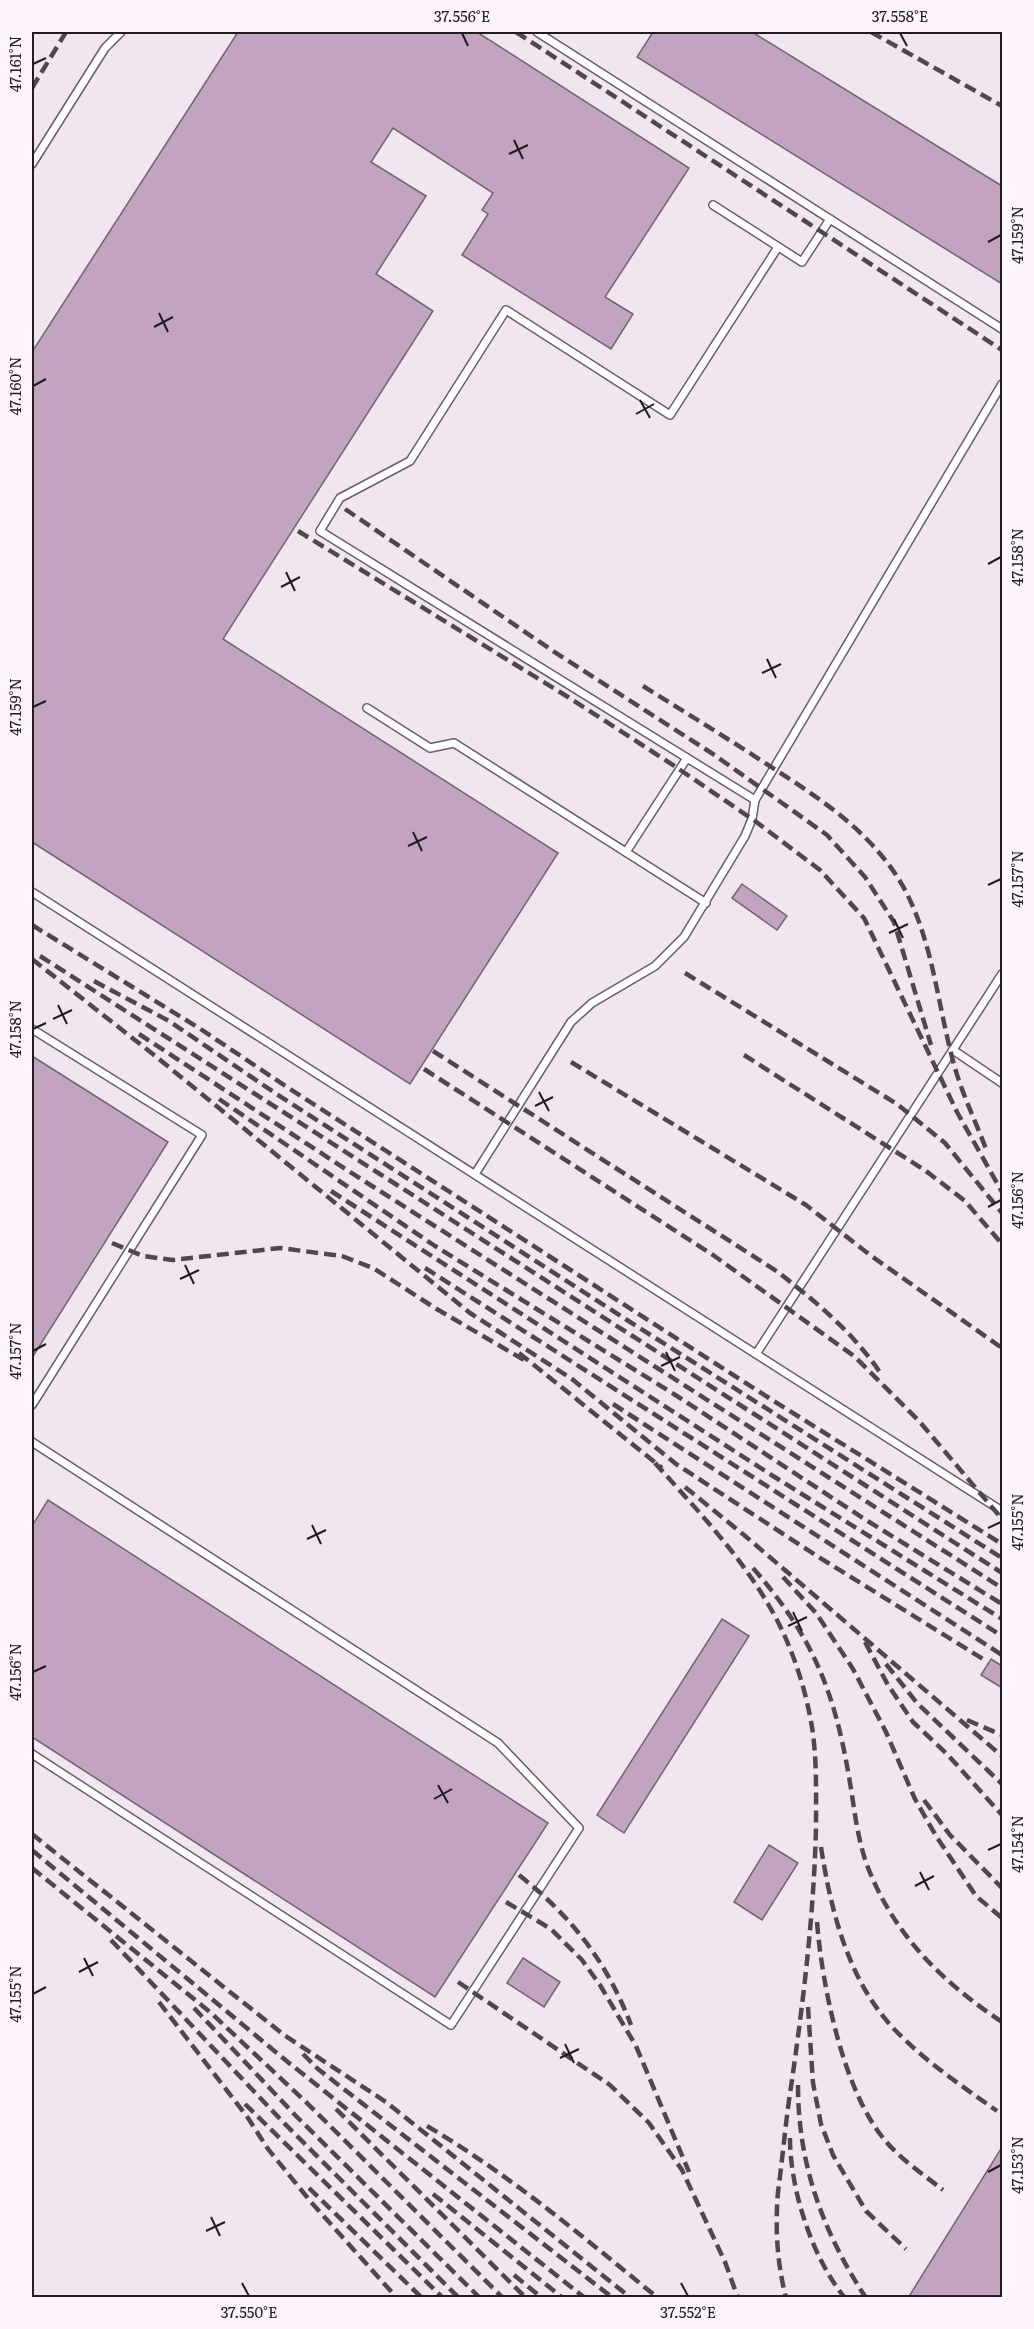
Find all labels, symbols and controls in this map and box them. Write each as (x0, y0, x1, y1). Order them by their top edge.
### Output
text: 37.556°E (434, 4, 490, 27)
text: 37.558°E (872, 4, 928, 27)
text: 47.161°N (3, 36, 26, 92)
text: 47.159°N (1005, 206, 1028, 264)
text: 47.160°N (3, 356, 26, 416)
text: 47.158°N (1005, 528, 1028, 586)
text: 47.159°N (3, 678, 26, 736)
text: 47.157°N (1005, 850, 1028, 908)
text: 47.158°N (3, 1000, 26, 1058)
text: 47.156°N (1005, 1171, 1028, 1229)
text: 47.157°N (3, 1322, 26, 1380)
text: 47.155°N (1005, 1493, 1028, 1551)
text: 47.156°N (3, 1643, 26, 1701)
text: 47.154°N (1005, 1815, 1028, 1873)
text: 47.155°N (3, 1965, 26, 2023)
text: 47.153°N (1005, 2136, 1028, 2194)
text: 37.550°E (220, 2300, 278, 2323)
text: 37.552°E (660, 2300, 716, 2323)

